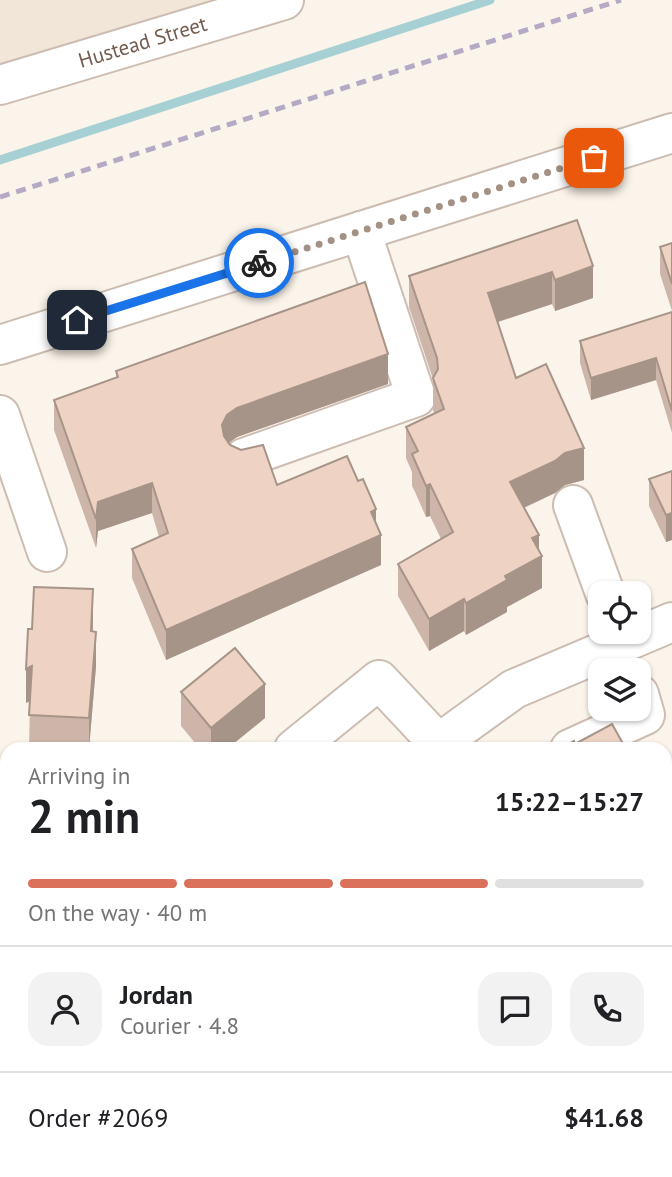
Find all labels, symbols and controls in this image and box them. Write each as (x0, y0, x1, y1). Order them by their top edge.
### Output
street label: Hustead Street (75, 10, 210, 74)
pin (564, 128, 624, 188)
icon: bag (575, 139, 613, 177)
courier (224, 228, 294, 298)
icon: bike (240, 244, 278, 282)
pin (47, 290, 107, 350)
icon: home (58, 301, 96, 339)
map controls (588, 581, 651, 721)
button: locate (588, 581, 651, 644)
button: layers (588, 658, 651, 721)
text: Arriving in (28, 761, 130, 790)
text: 15:22–15:27 (495, 785, 644, 818)
text: 2 min (28, 786, 140, 846)
text: On the way · 40 m (28, 898, 207, 927)
button: person (28, 972, 102, 1046)
button: chat (478, 972, 552, 1046)
button: phone (570, 972, 644, 1046)
text: Jordan (120, 978, 193, 1011)
text: Courier · 4.8 (120, 1011, 239, 1040)
text: Order #2069 (28, 1101, 168, 1134)
text: $41.68 (564, 1101, 644, 1134)

